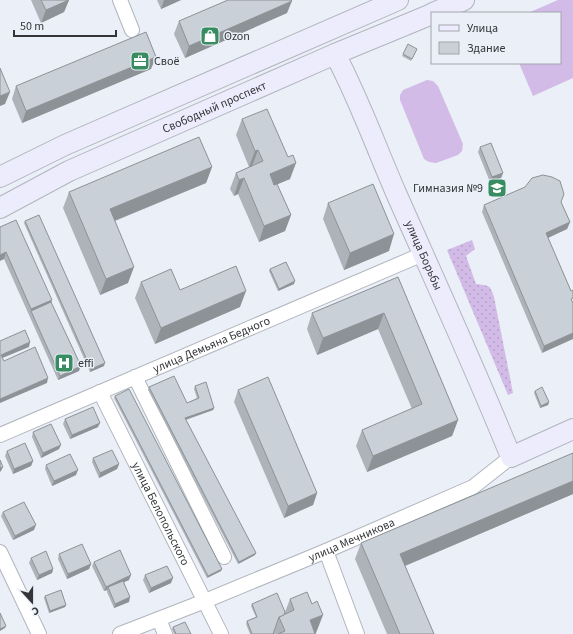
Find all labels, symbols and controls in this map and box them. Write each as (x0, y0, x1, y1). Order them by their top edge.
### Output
scale bar (14, 12, 116, 38)
legend (431, 12, 561, 64)
text: 50 m (20, 18, 44, 35)
text: Улица (467, 20, 498, 37)
shop icon: Ozon (199, 25, 221, 47)
place label: Ozon (224, 28, 250, 45)
text: Здание (467, 40, 506, 57)
office icon: Своё (129, 50, 151, 72)
place label: Своё (154, 53, 179, 70)
street label: Свободный проспект (160, 77, 270, 138)
school or university icon: Гимназия №9 (486, 177, 508, 199)
place label: Гимназия №9 (413, 180, 483, 197)
street label: улица Борьбы (400, 218, 446, 293)
street label: улица Демьяна Бедного (150, 312, 273, 378)
hospital icon: effi (53, 352, 75, 374)
place label: effi (78, 355, 94, 372)
street label: улица Белопольского (127, 459, 193, 569)
street label: улица Мечникова (306, 514, 398, 566)
north arrow (12, 582, 52, 622)
text: С (29, 603, 41, 619)

